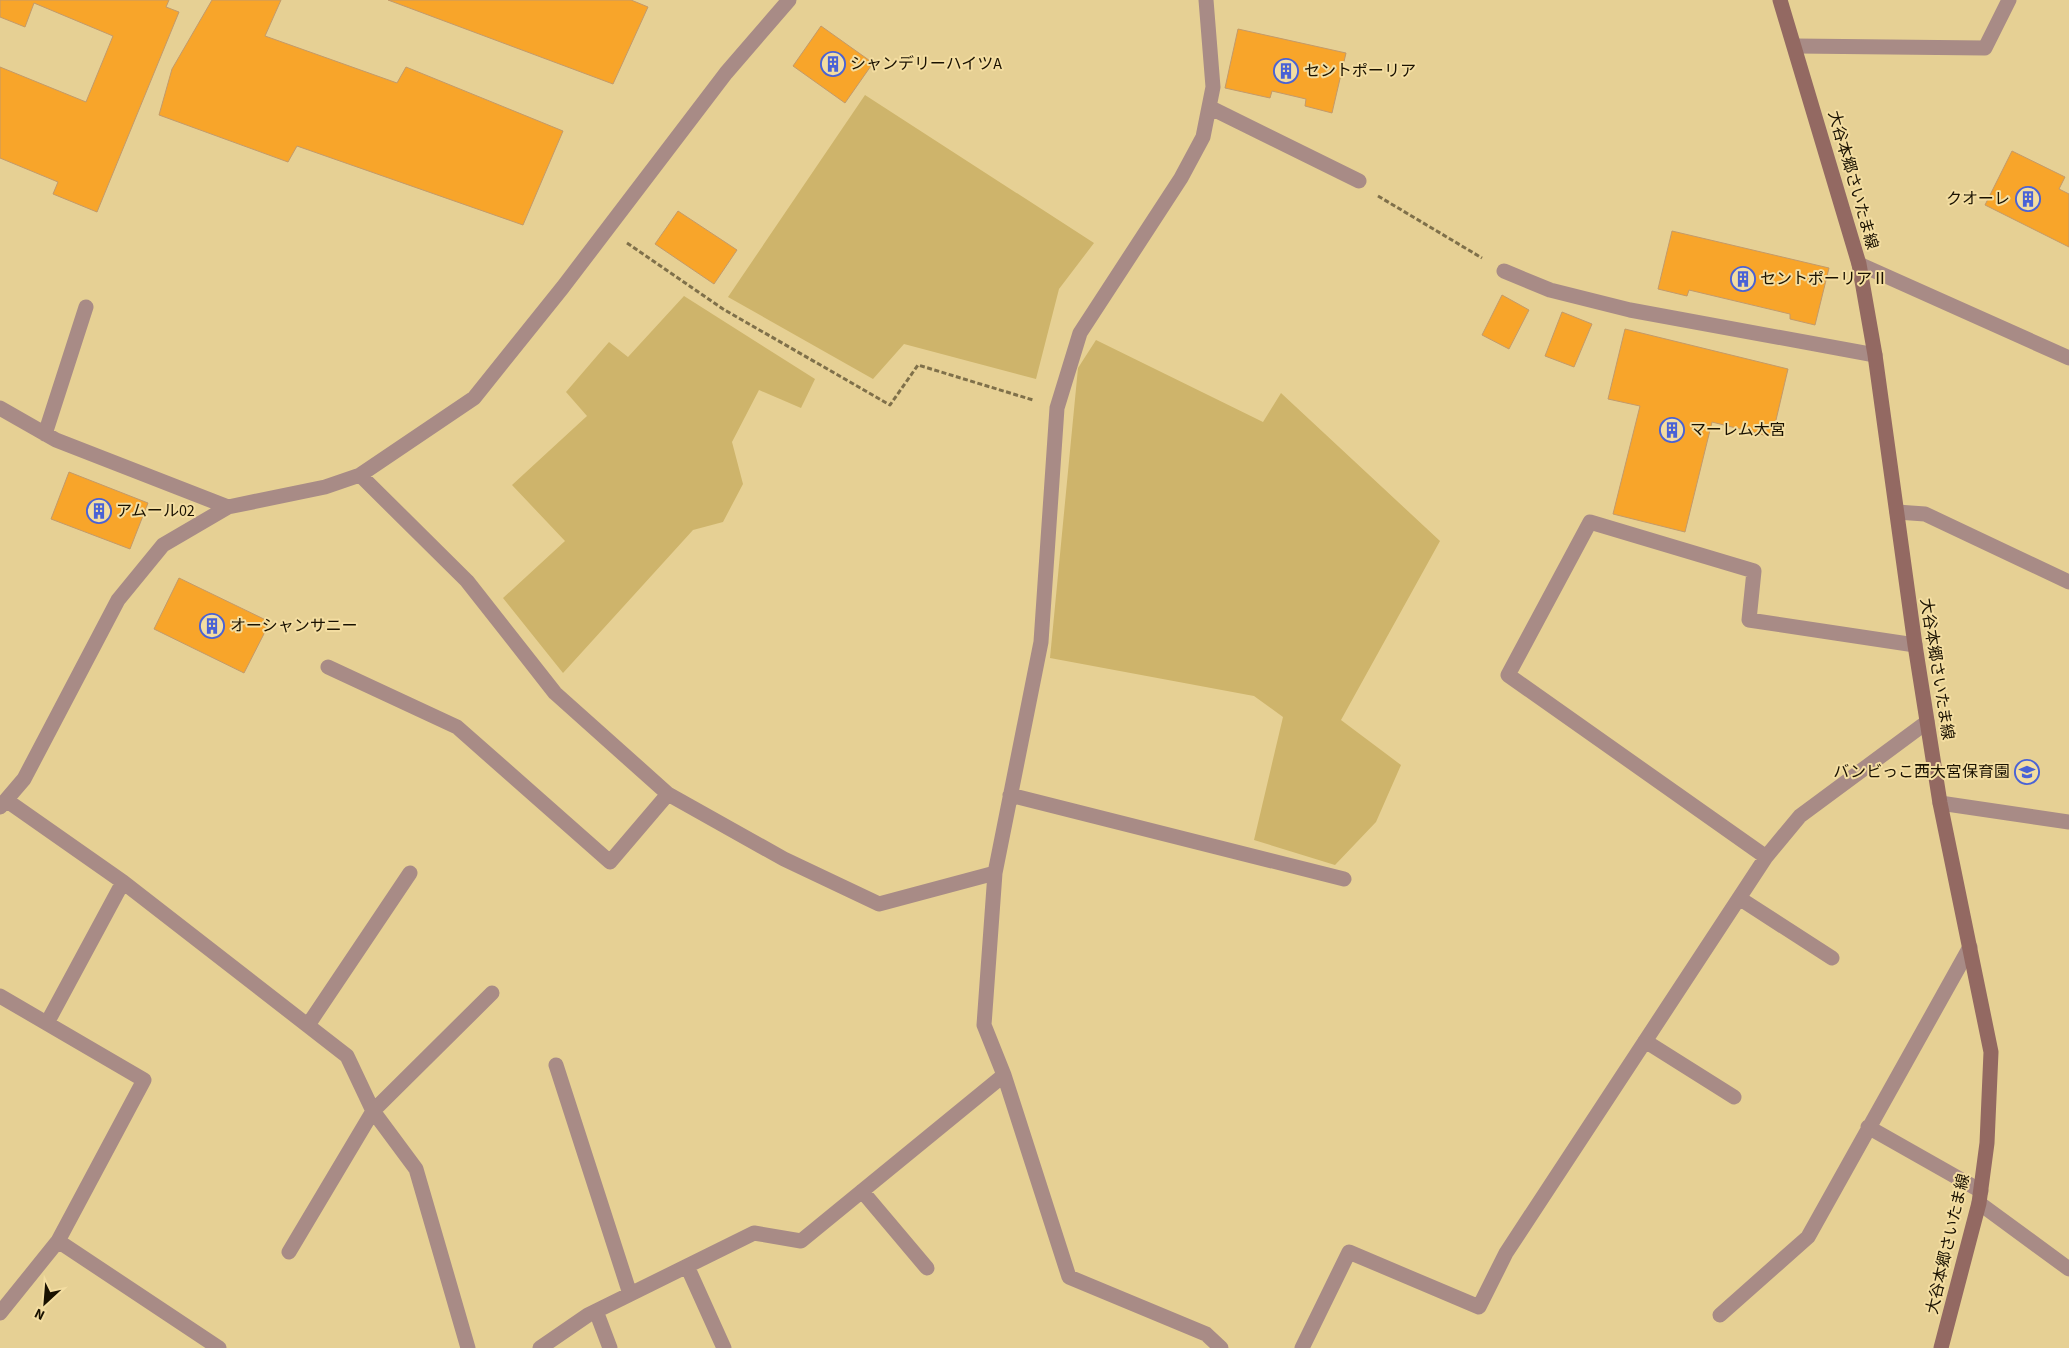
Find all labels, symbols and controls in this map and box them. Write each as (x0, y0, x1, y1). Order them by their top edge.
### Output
building icon: シャンデリーハイツA (820, 51, 846, 77)
place label: シャンデリーハイツA (850, 53, 1002, 75)
building icon: セントポーリア (1273, 58, 1299, 84)
place label: セントポーリア (1304, 60, 1416, 82)
street label: 大谷本郷さいたま線 (1823, 108, 1883, 252)
building icon: クオーレ (2015, 186, 2041, 212)
place label: クオーレ (1946, 188, 2010, 210)
building icon: セントポーリアⅡ (1730, 266, 1756, 292)
place label: セントポーリアⅡ (1760, 268, 1888, 290)
building icon: マーレム大宮 (1659, 417, 1685, 443)
place label: マーレム大宮 (1690, 419, 1786, 441)
building icon: アムール02 (86, 498, 112, 524)
place label: アムール02 (116, 500, 195, 522)
street label: 大谷本郷さいたま線 (1915, 596, 1959, 742)
building icon: オーシャンサニー (199, 613, 225, 639)
place label: オーシャンサニー (230, 615, 358, 637)
school or university icon: バンビっこ西大宮保育園 (2014, 759, 2040, 785)
place label: バンビっこ西大宮保育園 (1833, 761, 2010, 783)
street label: 大谷本郷さいたま線 (1921, 1172, 1975, 1316)
north arrow (20, 1278, 70, 1328)
text: N (31, 1303, 48, 1325)

